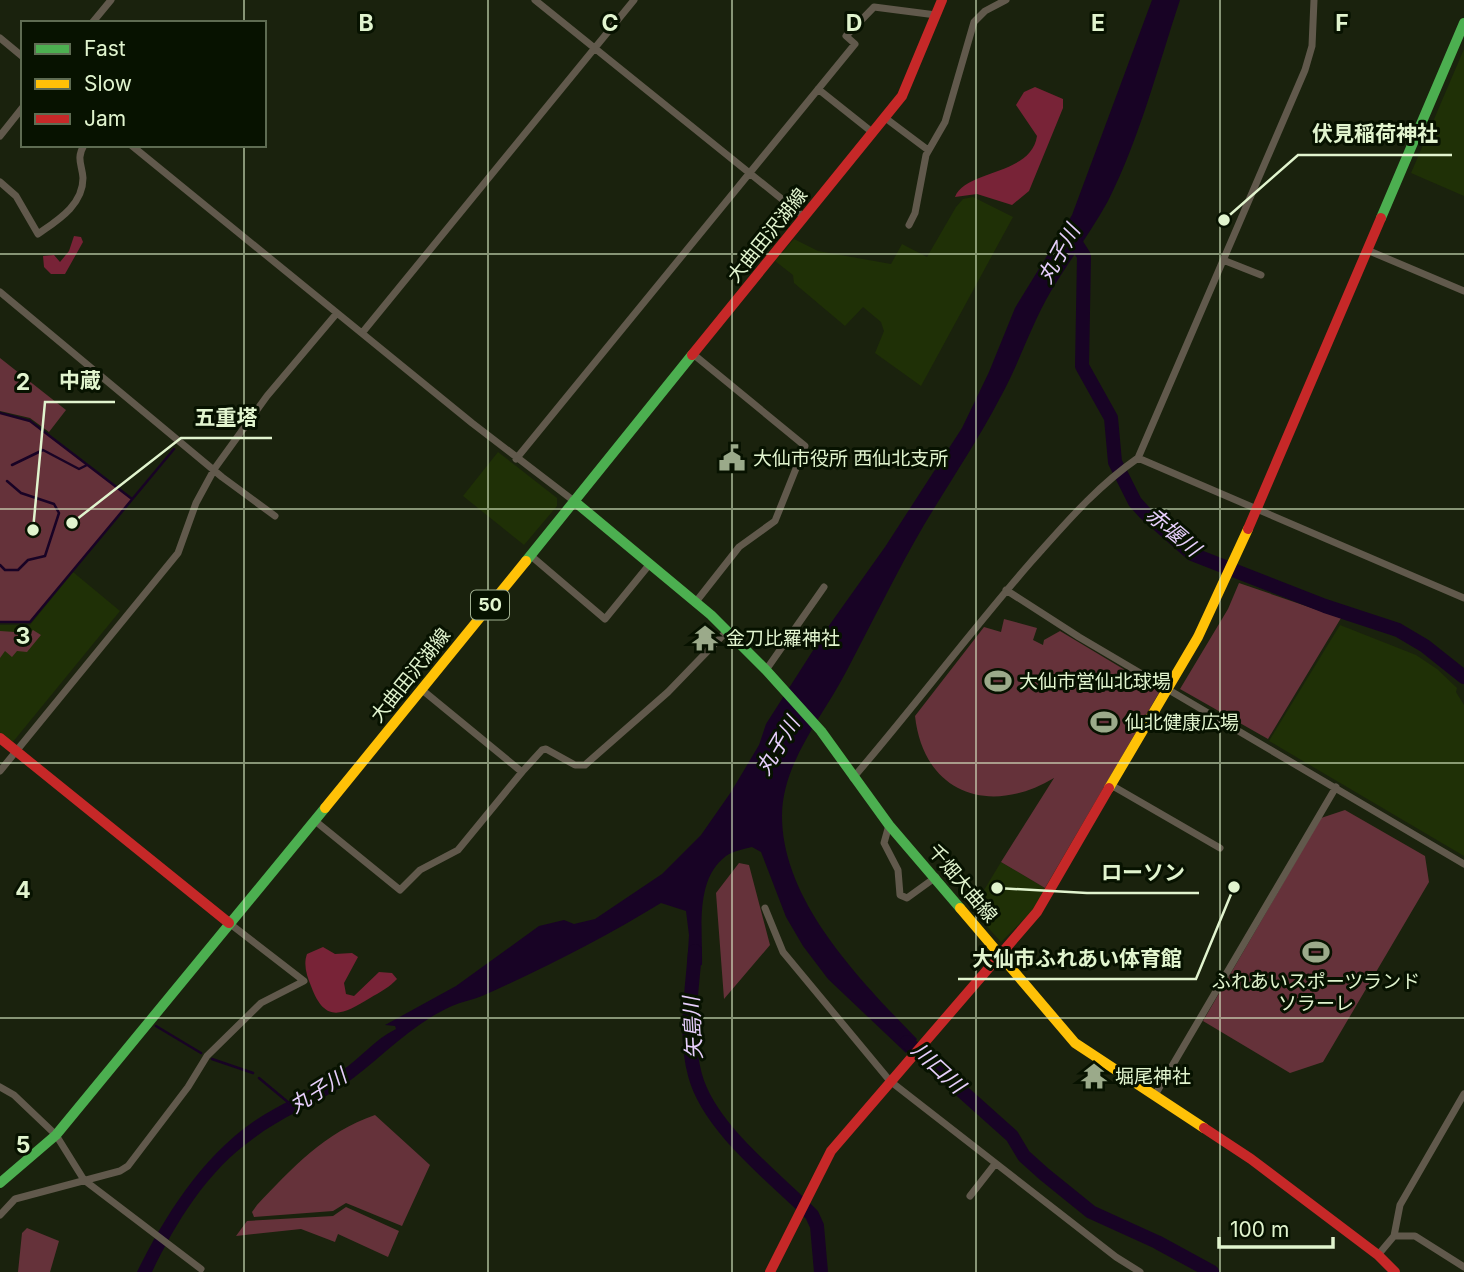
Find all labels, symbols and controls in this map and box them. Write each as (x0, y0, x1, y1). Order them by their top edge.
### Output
text: B (358, 9, 374, 37)
text: C (601, 9, 619, 37)
text: D (846, 9, 862, 37)
text: E (1091, 9, 1105, 37)
text: F (1335, 9, 1349, 37)
legend (21, 21, 266, 147)
text: Fast (84, 36, 126, 61)
text: Slow (84, 71, 132, 96)
text: Jam (84, 106, 126, 131)
callout: 伏見稲荷神社 (1298, 113, 1452, 155)
text: 伏見稲荷神社 (1312, 121, 1438, 146)
street label: 大曲田沢湖線 (723, 184, 812, 287)
water label: 丸子川 (1032, 218, 1086, 287)
callout: 中蔵 (45, 360, 115, 402)
text: 2 (16, 368, 30, 396)
text: 中蔵 (59, 368, 101, 393)
callout: 五重塔 (181, 396, 272, 438)
text: 五重塔 (195, 405, 258, 430)
public building icon: 大仙市役所 西仙北支所 (717, 443, 747, 473)
place label: 大仙市役所 西仙北支所 (753, 447, 948, 470)
water label: 赤堰川 (1141, 502, 1207, 563)
road number: 50 (471, 590, 509, 620)
text: 3 (16, 622, 30, 650)
temple icon: 金刀比羅神社 (690, 623, 720, 653)
street label: 大曲田沢湖線 (366, 624, 455, 727)
place label: 金刀比羅神社 (726, 627, 840, 650)
sports icon: 大仙市営仙北球場 (983, 666, 1013, 696)
place label: 大仙市営仙北球場 (1019, 670, 1171, 693)
sports icon: 仙北健康広場 (1089, 707, 1119, 737)
water label: 丸子川 (751, 711, 806, 779)
place label: 仙北健康広場 (1125, 711, 1239, 734)
street label: 千畑大曲線 (923, 840, 1002, 927)
callout: ローソン (1087, 851, 1199, 893)
text: ローソン (1101, 860, 1185, 885)
text: 4 (15, 876, 31, 904)
callout: 大仙市ふれあい体育館 (958, 937, 1196, 979)
sports icon: ふれあいスポーツランド ソラーレ (1301, 937, 1331, 967)
text: 大仙市ふれあい体育館 (972, 946, 1182, 971)
place label: ふれあいスポーツランド ソラーレ (1212, 970, 1420, 1015)
water label: 矢島川 (678, 994, 707, 1060)
water label: 川口川 (907, 1037, 971, 1100)
temple icon: 堀尾神社 (1079, 1061, 1109, 1091)
water label: 丸子川 (284, 1062, 353, 1118)
place label: 堀尾神社 (1115, 1065, 1191, 1088)
text: 5 (16, 1131, 30, 1159)
scale bar (1219, 1206, 1333, 1250)
text: 100 m (1230, 1217, 1289, 1242)

